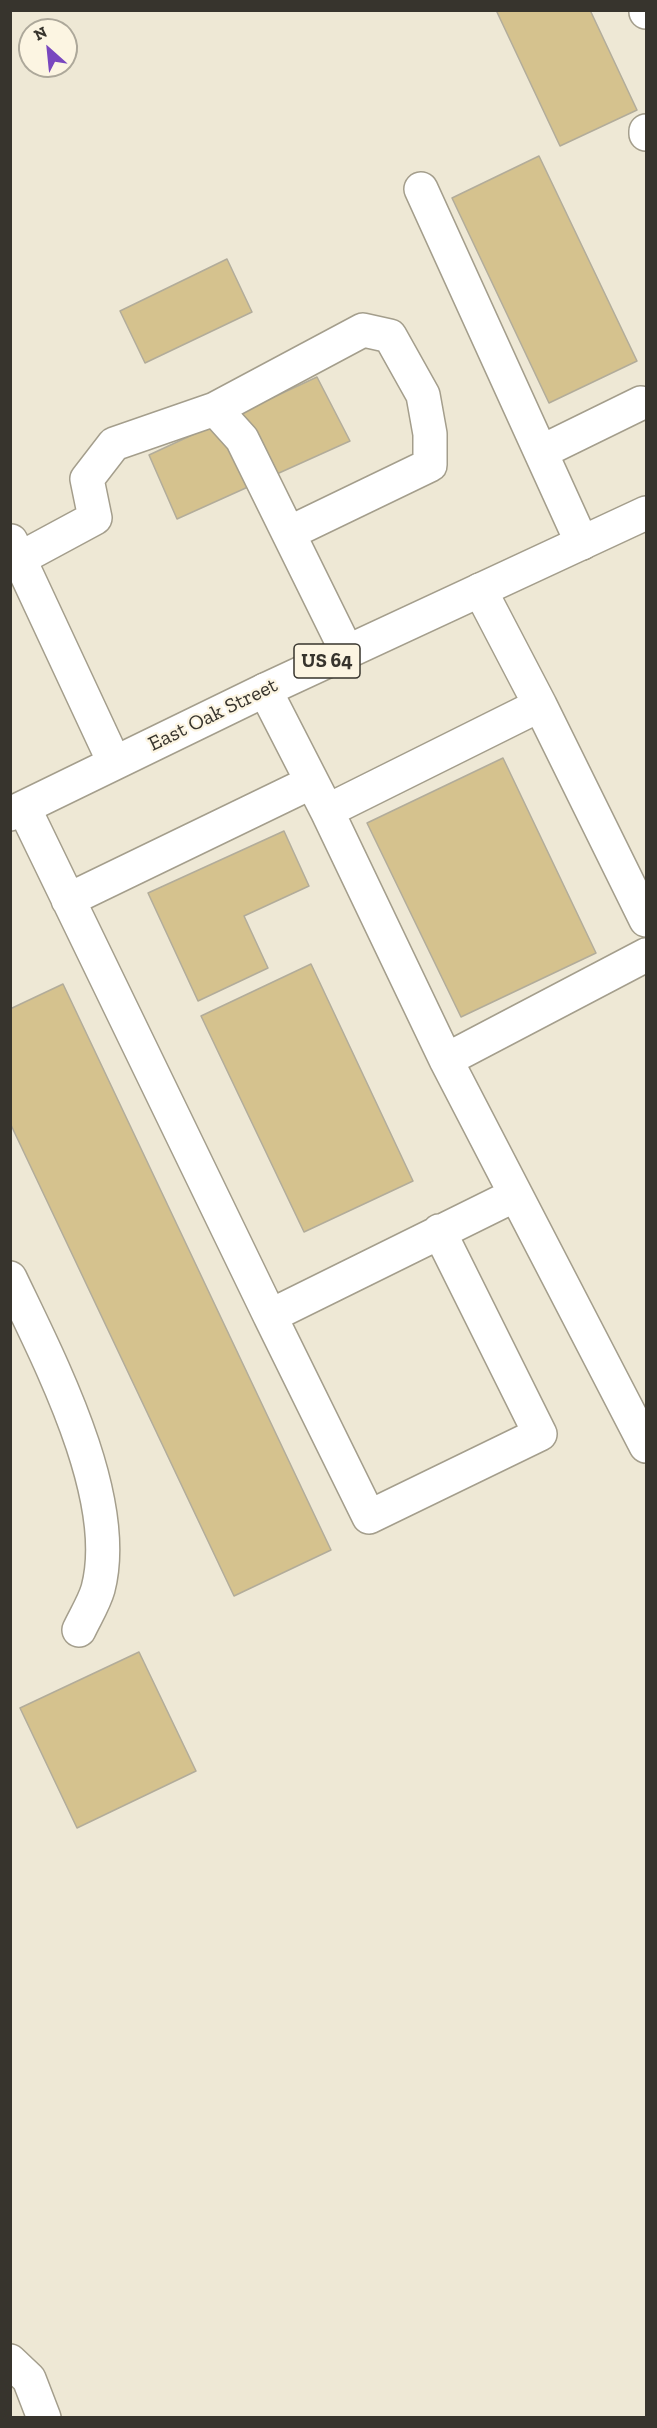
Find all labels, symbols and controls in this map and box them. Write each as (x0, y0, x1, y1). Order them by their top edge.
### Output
north arrow (18, 18, 78, 78)
text: N (31, 22, 50, 45)
road number: US 64 (294, 644, 360, 678)
street label: East Oak Street (144, 673, 282, 757)

